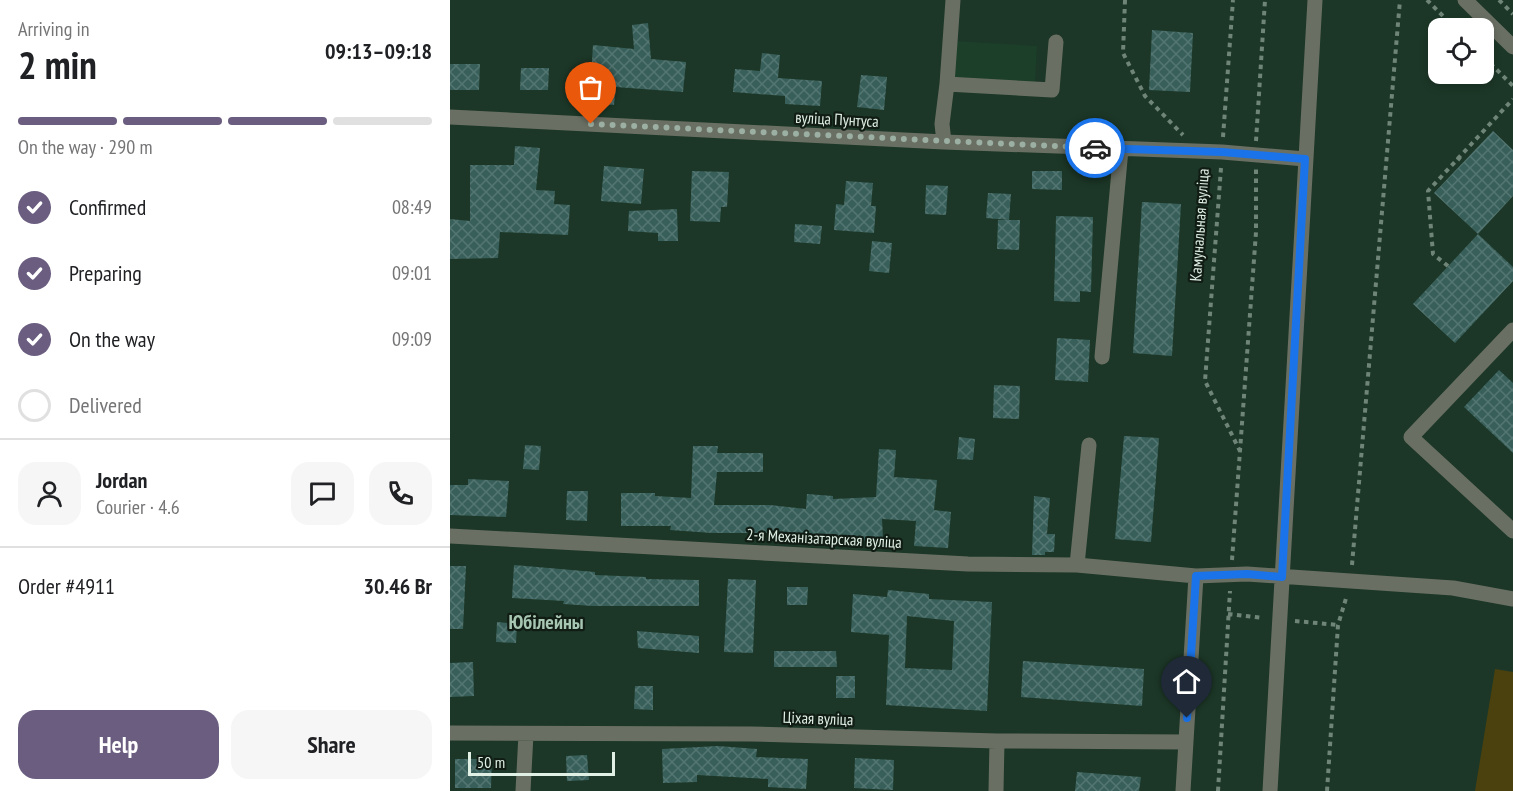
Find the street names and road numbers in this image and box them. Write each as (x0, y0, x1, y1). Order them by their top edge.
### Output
street label: вуліца Пунтуса (795, 107, 879, 131)
street label: Камунальная вуліца (1185, 168, 1213, 282)
street label: 2-я Механізатарская вуліца (746, 524, 902, 552)
street label: Ціхая вуліца (782, 707, 854, 729)

